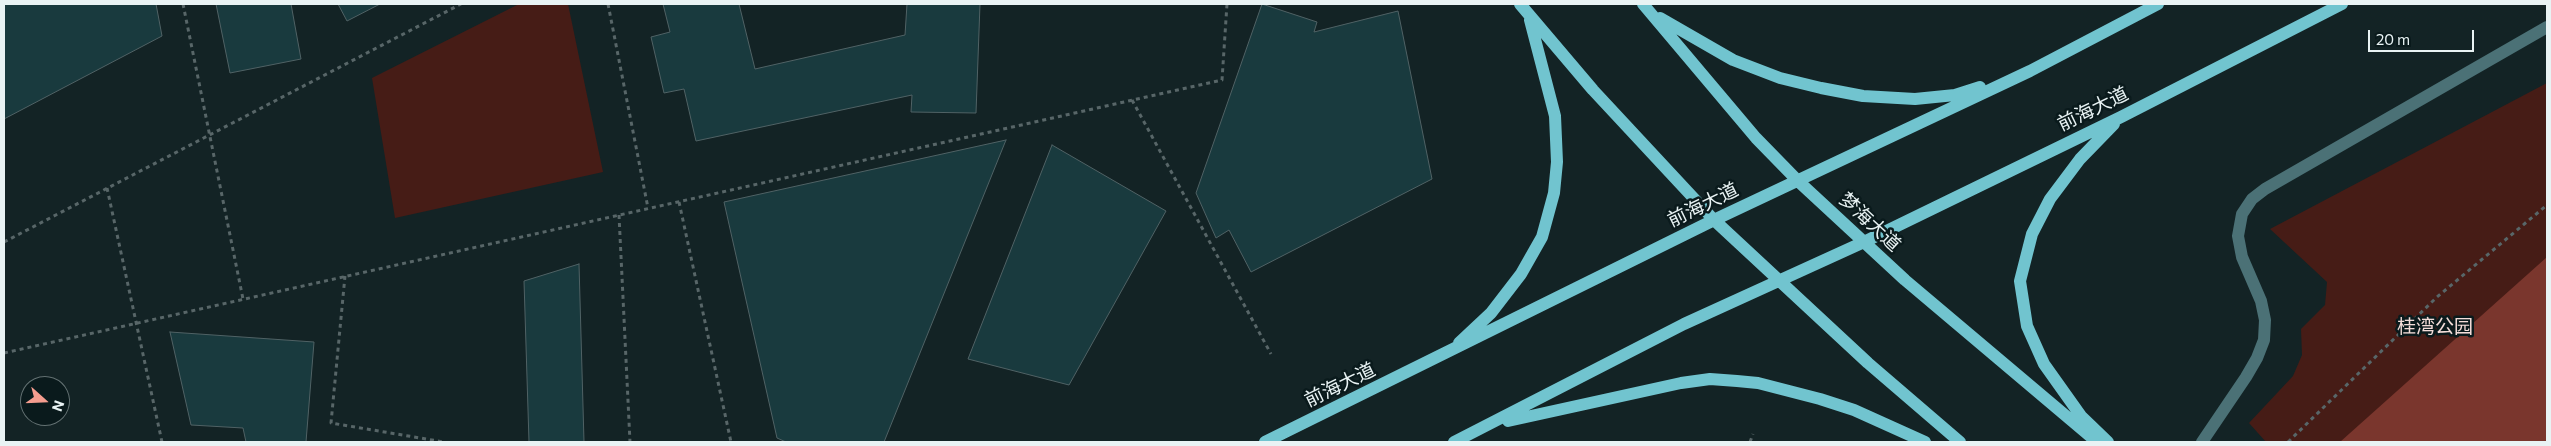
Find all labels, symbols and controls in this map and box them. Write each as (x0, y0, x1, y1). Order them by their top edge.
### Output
scale bar (2371, 20, 2477, 52)
text: 20 m (2376, 30, 2410, 48)
street label: 前海大道 (2054, 82, 2132, 136)
street label: 前海大道 (1664, 178, 1742, 232)
street label: 梦海大道 (1834, 188, 1906, 256)
park label: 桂湾公园 (2397, 316, 2473, 338)
street label: 前海大道 (1301, 358, 1379, 412)
north arrow (20, 376, 70, 426)
text: N (49, 398, 68, 414)

